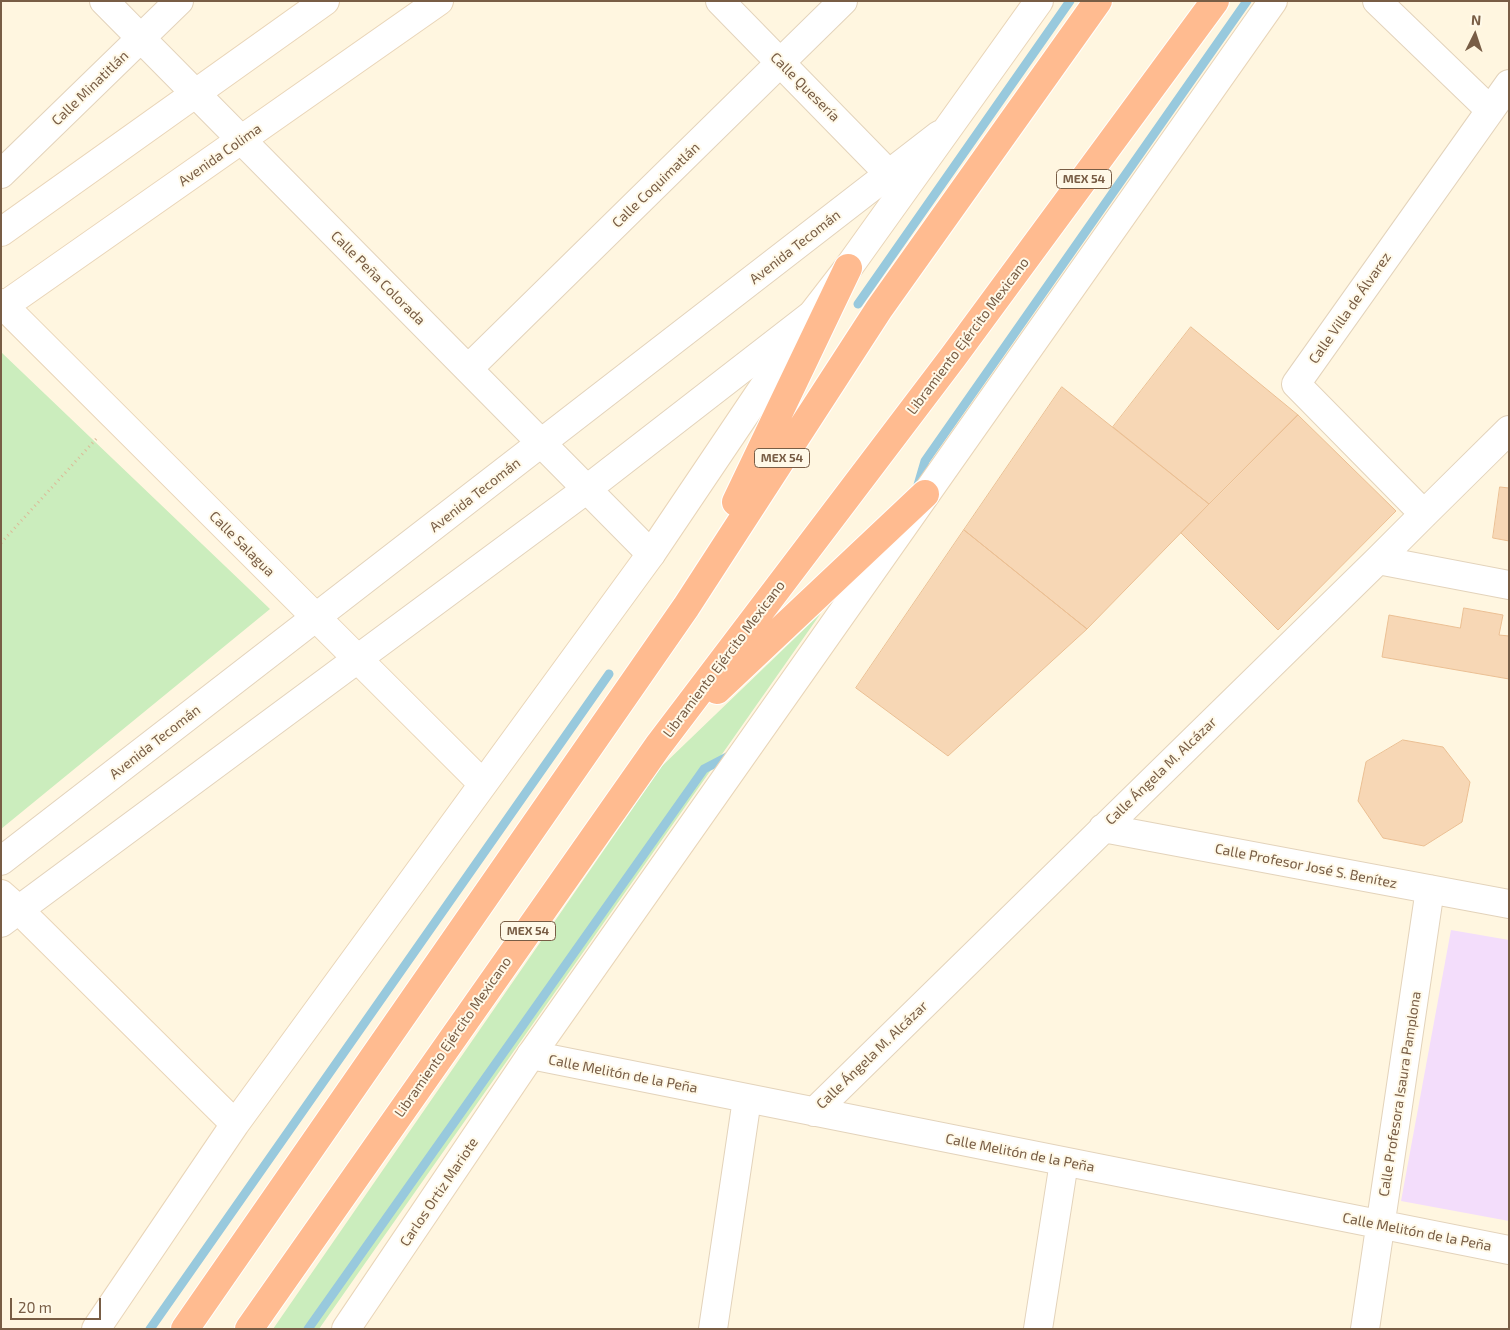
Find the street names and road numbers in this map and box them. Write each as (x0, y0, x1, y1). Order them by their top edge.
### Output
street label: Calle Minatitlán (48, 47, 132, 129)
street label: Calle Quesería (767, 49, 843, 125)
street label: Avenida Colima (175, 120, 265, 190)
street label: Calle Coquimatlán (609, 139, 703, 231)
road number: MEX 54 (1056, 170, 1112, 188)
street label: Avenida Tecomán (746, 206, 844, 288)
street label: Calle Peña Colorada (327, 227, 429, 329)
street label: Calle Villa de Álvarez (1305, 249, 1395, 367)
street label: Libramiento Ejército Mexicano (904, 254, 1032, 418)
road number: MEX 54 (754, 448, 810, 468)
street label: Avenida Tecomán (426, 454, 524, 536)
street label: Calle Salagua (206, 508, 278, 580)
street label: Libramiento Ejército Mexicano (660, 577, 788, 741)
street label: Avenida Tecomán (106, 701, 204, 783)
street label: Calle Ángela M. Alcázar (1102, 714, 1220, 828)
street label: Calle Profesor José S. Benítez (1213, 840, 1399, 892)
road number: MEX 54 (500, 921, 556, 940)
street label: Libramiento Ejército Mexicano (391, 954, 515, 1120)
street label: Calle Profesora Isaura Pamplona (1375, 990, 1425, 1198)
street label: Calle Ángela M. Alcázar (813, 998, 931, 1112)
street label: Calle Melitón de la Peña (547, 1051, 699, 1097)
street label: Calle Melitón de la Peña (944, 1130, 1096, 1176)
street label: Carlos Ortiz Mariote (396, 1134, 482, 1250)
street label: Calle Melitón de la Peña (1341, 1209, 1493, 1255)

